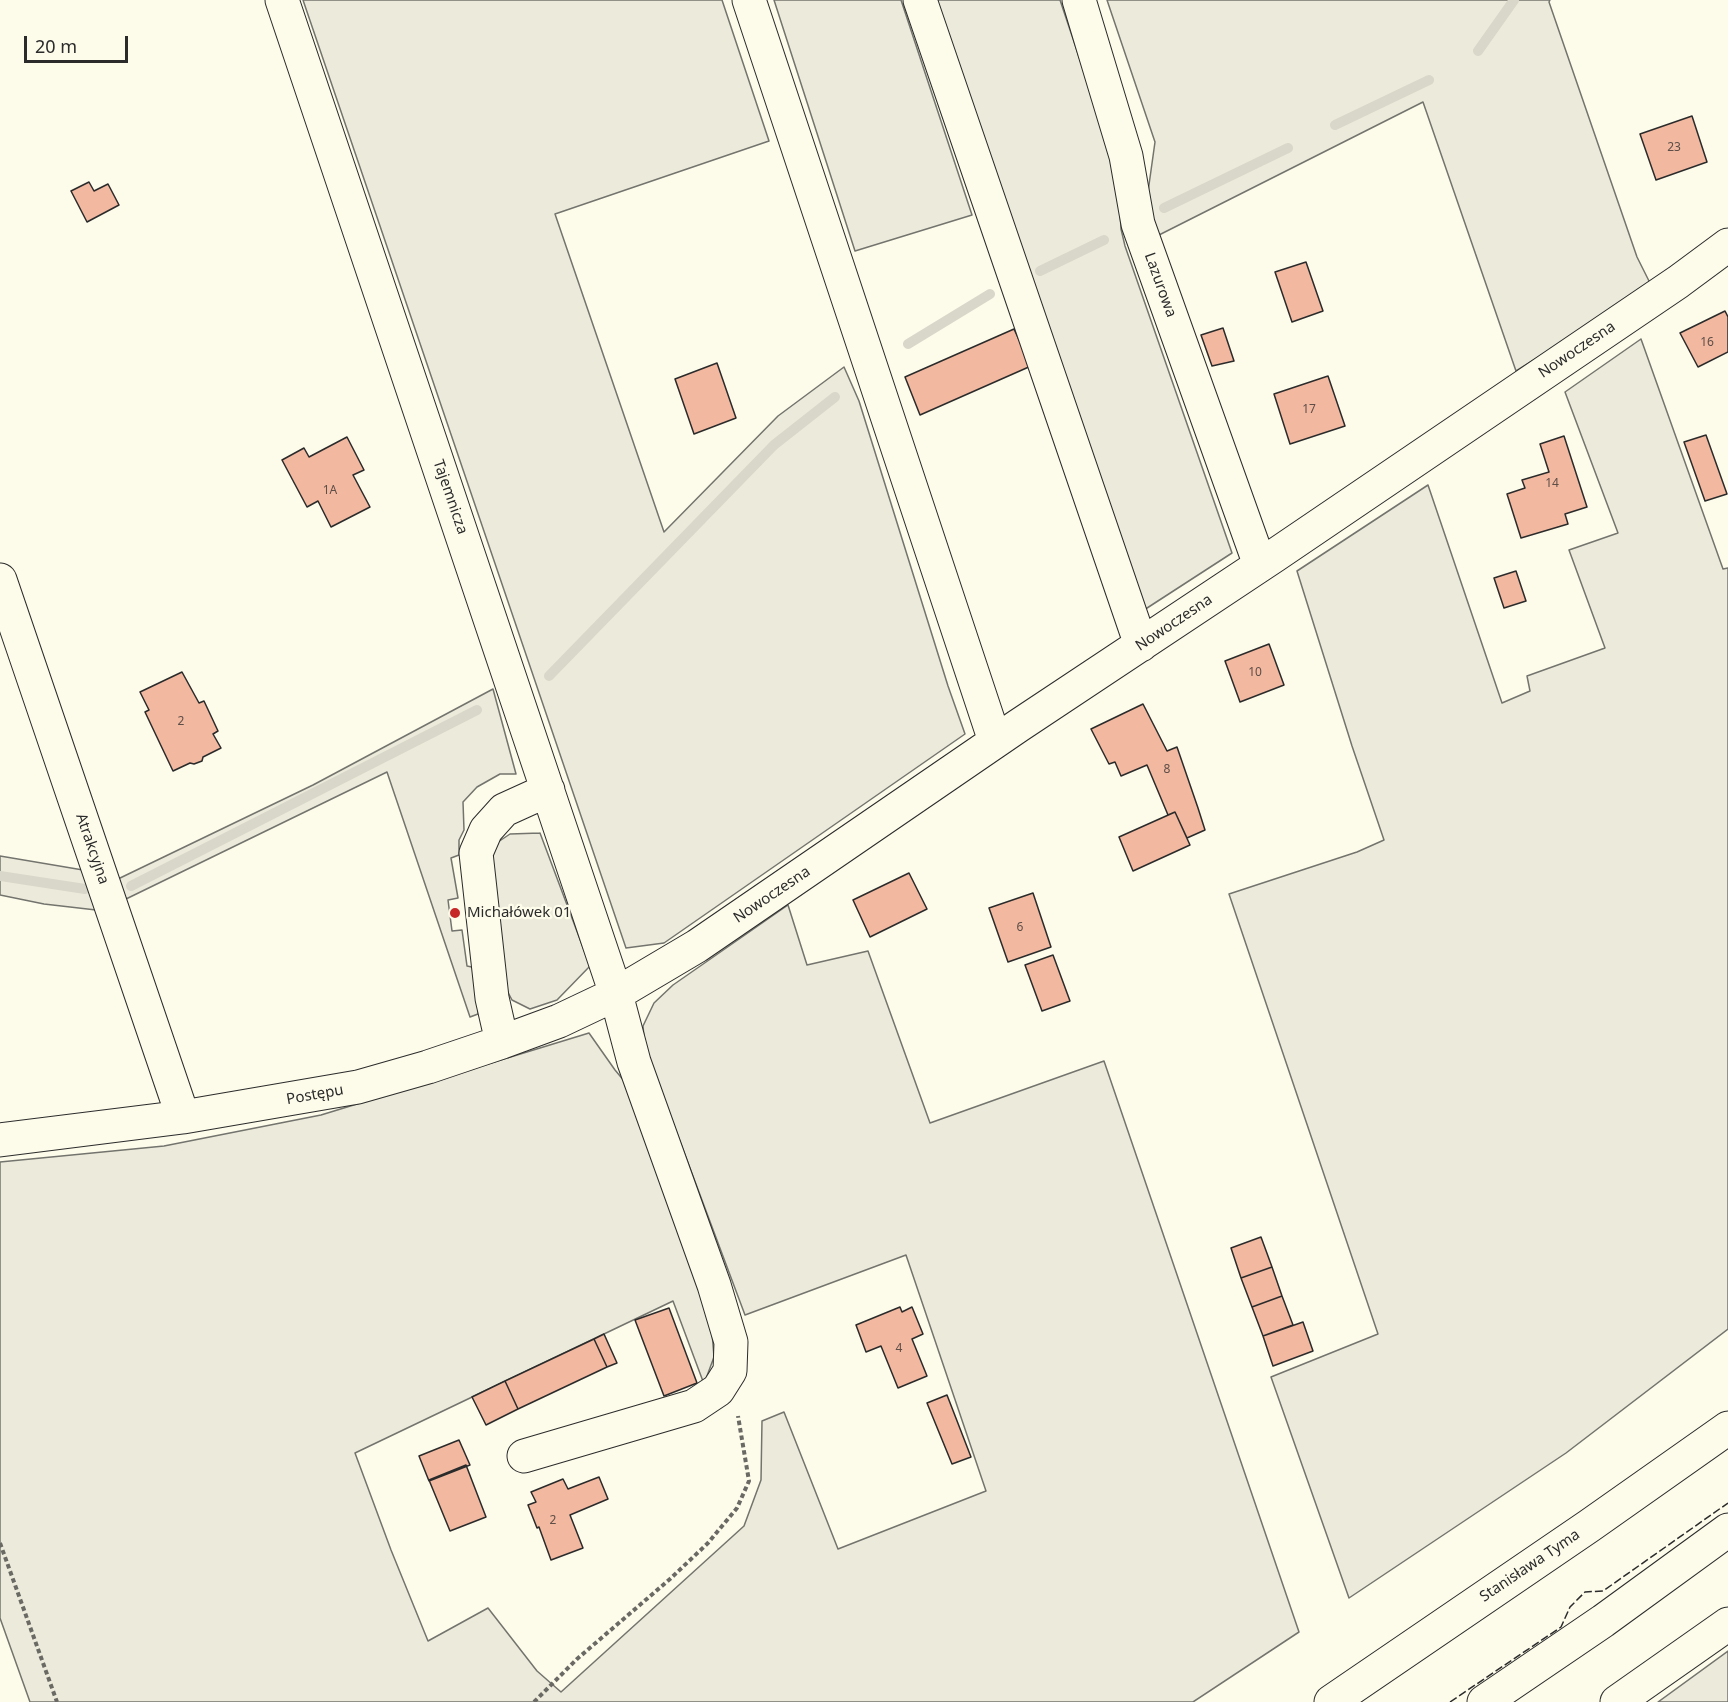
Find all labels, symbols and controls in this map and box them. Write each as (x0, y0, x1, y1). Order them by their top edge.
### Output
scale bar (27, 24, 130, 62)
text: 20 m (35, 34, 77, 58)
house number: 23 (1667, 141, 1681, 155)
street label: Lazurowa (1140, 250, 1180, 320)
street label: Nowoczesna (1535, 318, 1619, 382)
house number: 16 (1700, 336, 1714, 350)
house number: 17 (1302, 403, 1316, 417)
street label: Tajemnicza (429, 457, 471, 537)
house number: 14 (1545, 477, 1559, 491)
house number: 1A (323, 484, 337, 498)
street label: Nowoczesna (1132, 591, 1216, 655)
house number: 10 (1248, 666, 1262, 680)
house number: 2 (178, 715, 184, 729)
house number: 8 (1164, 763, 1170, 777)
street label: Atrakcyjna (71, 811, 113, 887)
street label: Nowoczesna (730, 863, 814, 927)
place label: Michałówek 01 (467, 904, 571, 922)
marker: Michałówek 01 (448, 906, 462, 920)
house number: 6 (1017, 921, 1023, 935)
street label: Postępu (285, 1081, 345, 1109)
house number: 4 (896, 1342, 902, 1356)
house number: 2 (550, 1514, 556, 1528)
street label: Stanisława Tyma (1477, 1526, 1583, 1606)

